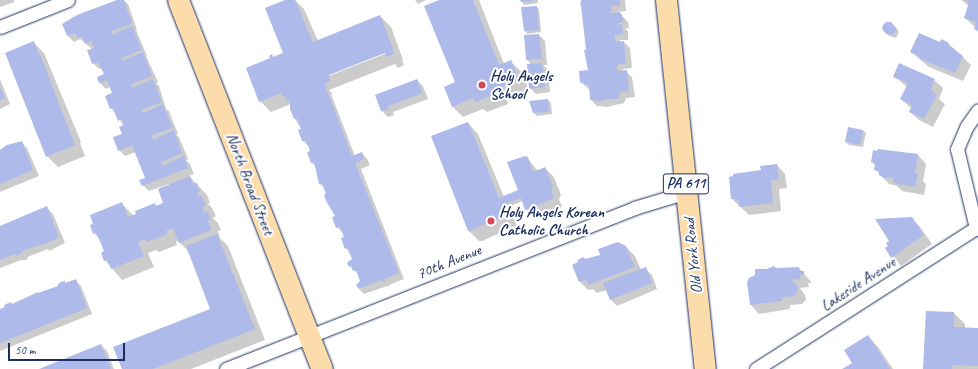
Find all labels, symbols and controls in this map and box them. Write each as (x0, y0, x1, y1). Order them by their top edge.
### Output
place label: Holy Angels School (490, 66, 552, 104)
marker: Holy Angels School (477, 80, 487, 90)
street label: North Broad Street (222, 130, 278, 238)
road number: PA 611 (662, 171, 710, 197)
place label: Holy Angels Korean Catholic Church (499, 202, 603, 240)
marker: Holy Angels Korean Catholic Church (486, 216, 496, 226)
street label: Old York Road (679, 217, 707, 295)
street label: 70th Avenue (414, 240, 484, 284)
street label: Lakeside Avenue (817, 253, 899, 315)
scale bar (10, 335, 127, 361)
text: 50 m (15, 342, 35, 358)

